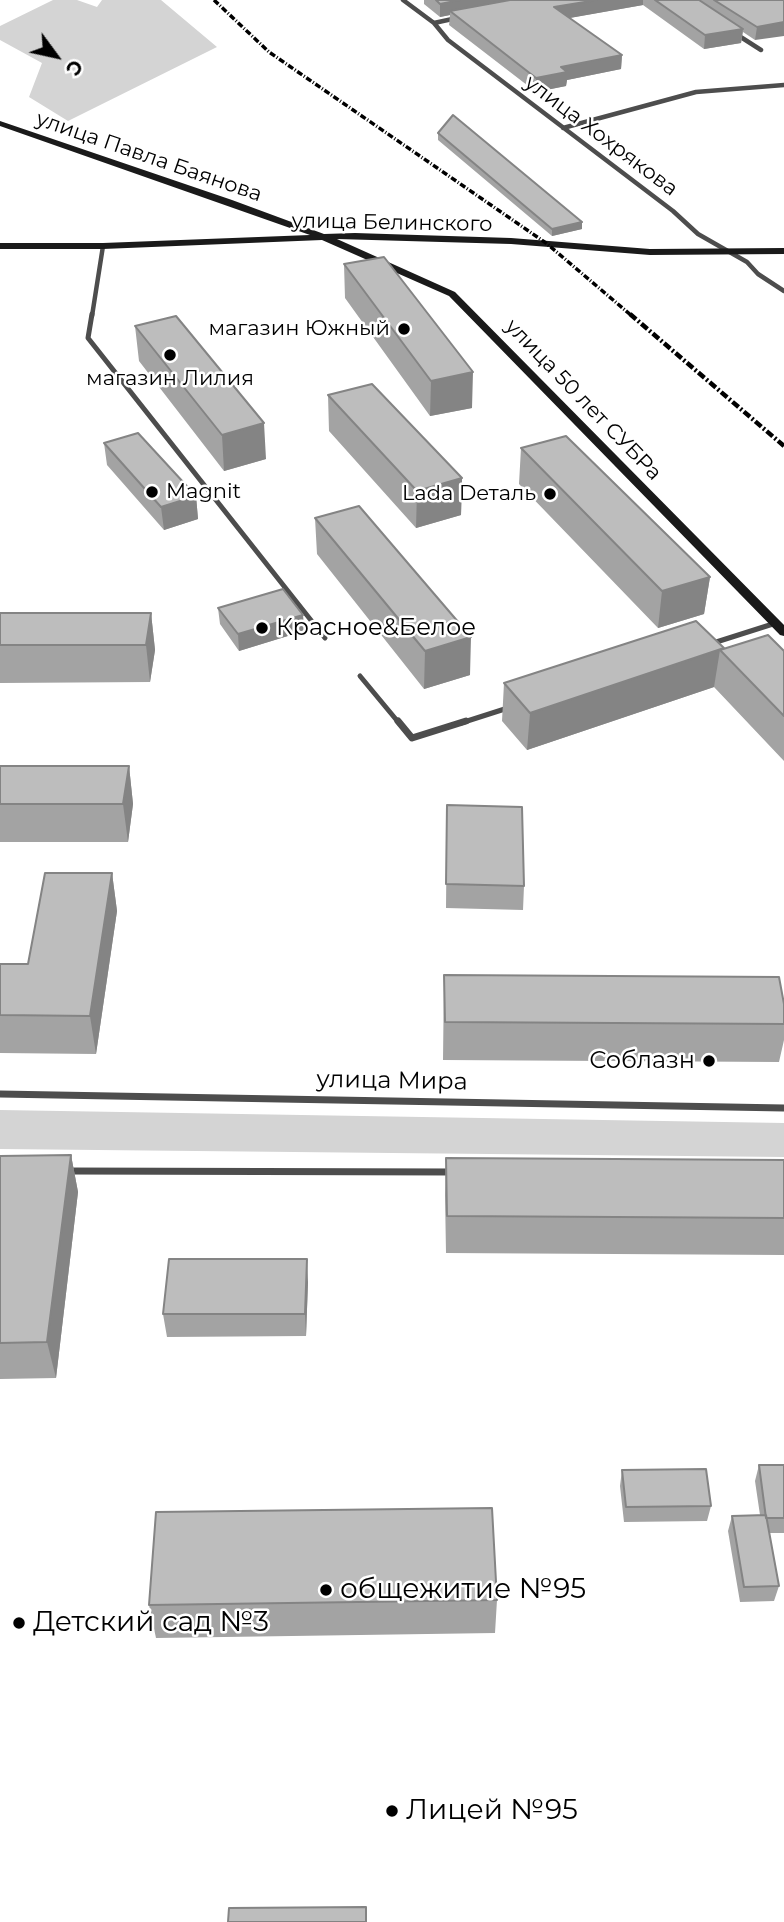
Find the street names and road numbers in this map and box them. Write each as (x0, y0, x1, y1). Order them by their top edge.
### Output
street label: улица Хохрякова (520, 70, 682, 202)
street label: улица Павла Баянова (33, 106, 265, 208)
street label: улица Белинского (291, 209, 493, 237)
street label: улица 50 лет СУБРа (500, 314, 666, 486)
street label: улица Мира (316, 1065, 468, 1097)

